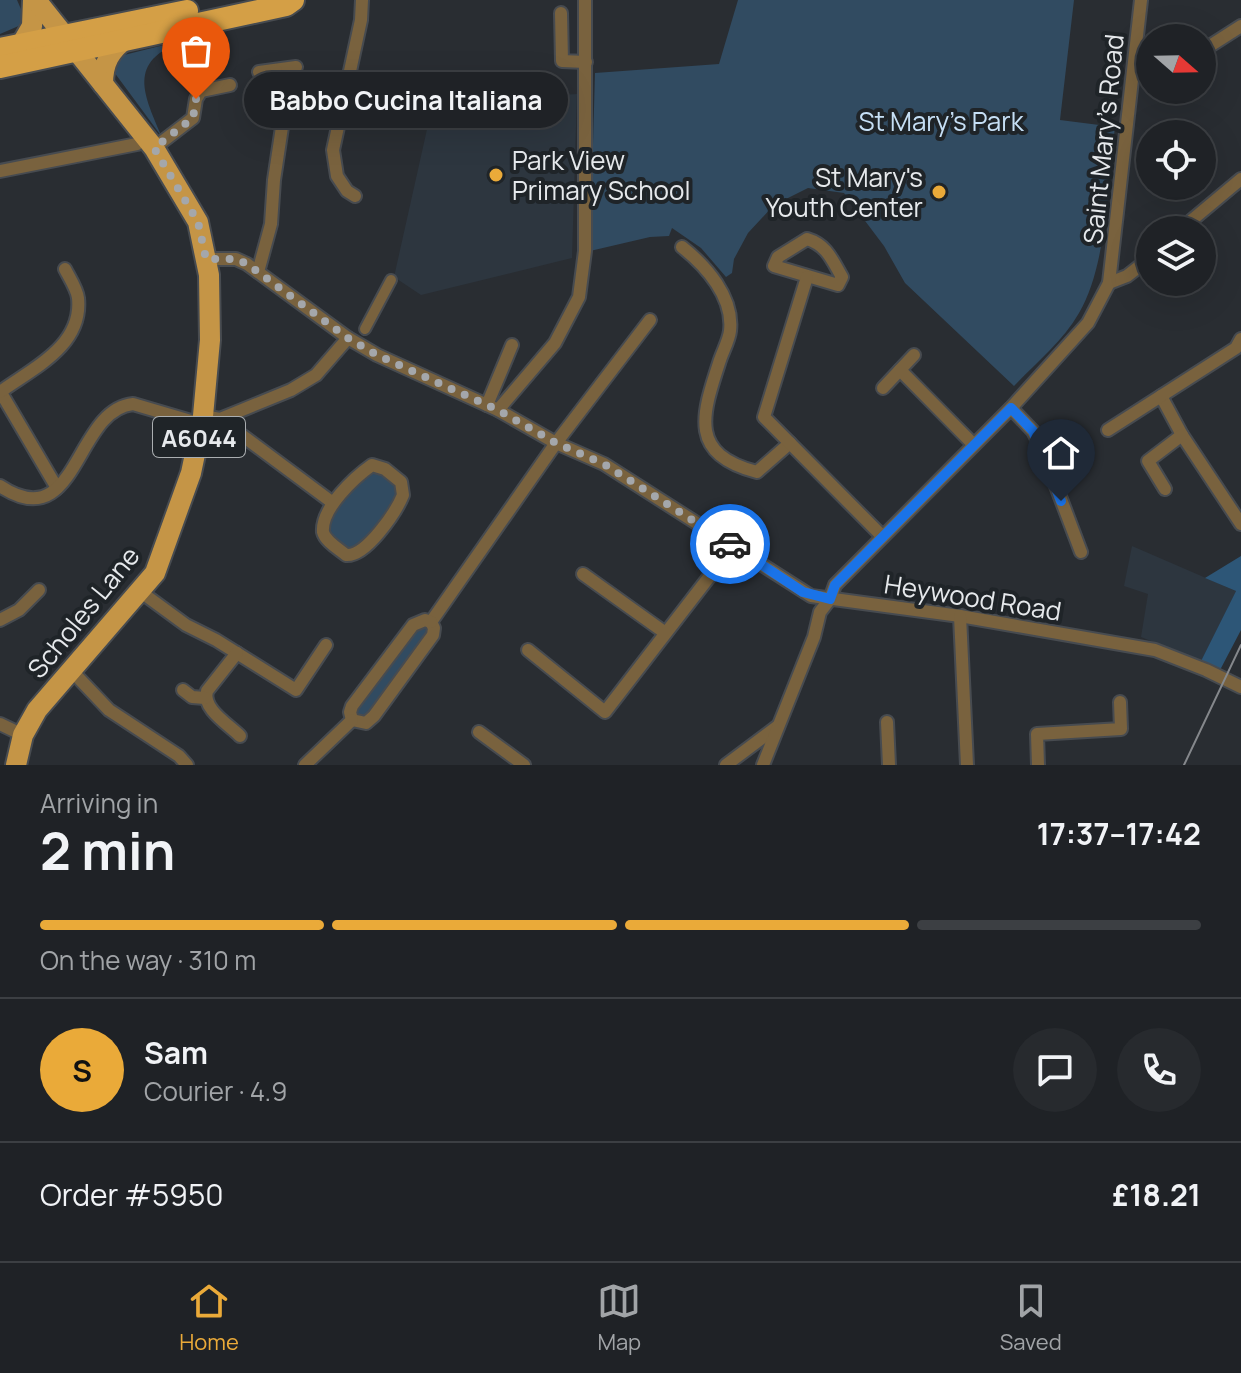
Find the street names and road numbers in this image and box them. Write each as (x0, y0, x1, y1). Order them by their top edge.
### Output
street label: Saint Mary's Road (1074, 32, 1132, 246)
road number: A6044 (153, 417, 245, 457)
street label: Scholes Lane (19, 539, 147, 685)
street label: Heywood Road (882, 565, 1064, 629)

